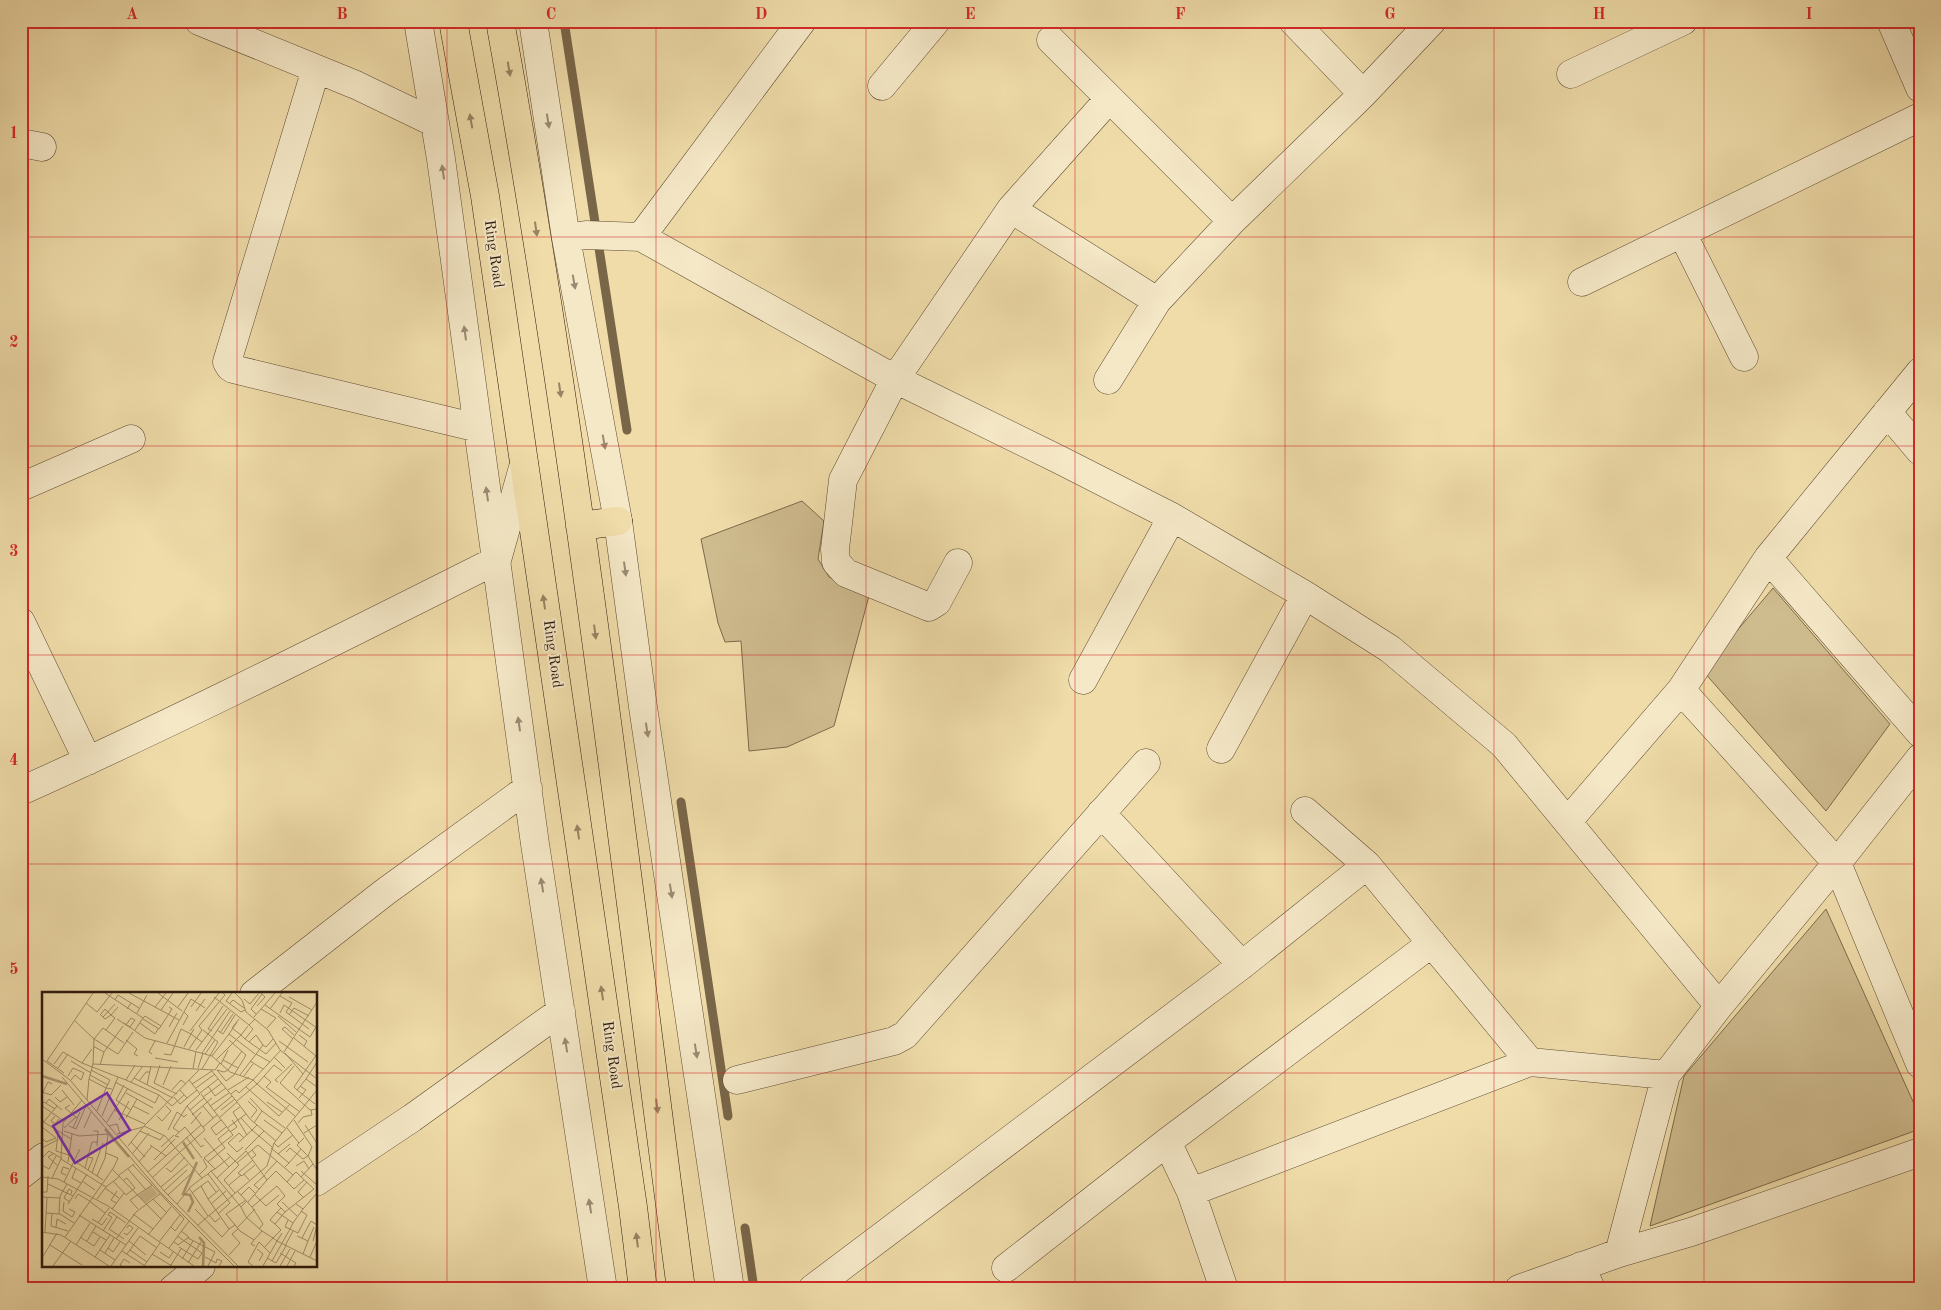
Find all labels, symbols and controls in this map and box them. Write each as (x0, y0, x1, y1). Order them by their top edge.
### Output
text: A (126, 7, 138, 23)
text: B (336, 7, 348, 23)
text: C (546, 7, 556, 23)
text: D (755, 7, 767, 23)
text: E (964, 7, 976, 23)
text: F (1175, 7, 1186, 23)
text: G (1384, 7, 1396, 23)
text: H (1592, 7, 1606, 23)
text: I (1805, 7, 1813, 23)
one-way arrow (505, 62, 513, 78)
one-way arrow (467, 113, 475, 129)
one-way arrow (544, 114, 552, 130)
text: 1 (9, 126, 19, 142)
one-way arrow (439, 164, 447, 180)
street label: Ring Road (481, 219, 505, 289)
one-way arrow (533, 222, 541, 238)
one-way arrow (570, 274, 578, 289)
one-way arrow (461, 325, 469, 341)
text: 2 (9, 335, 19, 351)
one-way arrow (557, 382, 565, 398)
one-way arrow (600, 434, 608, 450)
one-way arrow (483, 486, 491, 502)
text: 3 (9, 544, 19, 560)
one-way arrow (621, 562, 629, 578)
one-way arrow (540, 594, 548, 610)
street label: Ring Road (540, 619, 564, 689)
one-way arrow (591, 624, 599, 640)
one-way arrow (515, 715, 523, 731)
one-way arrow (643, 723, 651, 739)
text: 4 (9, 753, 19, 769)
one-way arrow (574, 824, 582, 840)
one-way arrow (537, 876, 545, 892)
one-way arrow (668, 883, 676, 899)
text: 5 (9, 962, 19, 978)
one-way arrow (598, 985, 606, 1001)
inset map (42, 992, 318, 1268)
street label: Ring Road (599, 1020, 623, 1090)
one-way arrow (562, 1037, 570, 1053)
one-way arrow (692, 1044, 700, 1060)
one-way arrow (653, 1098, 661, 1114)
text: 6 (9, 1172, 19, 1188)
one-way arrow (586, 1198, 594, 1214)
one-way arrow (633, 1232, 641, 1248)

